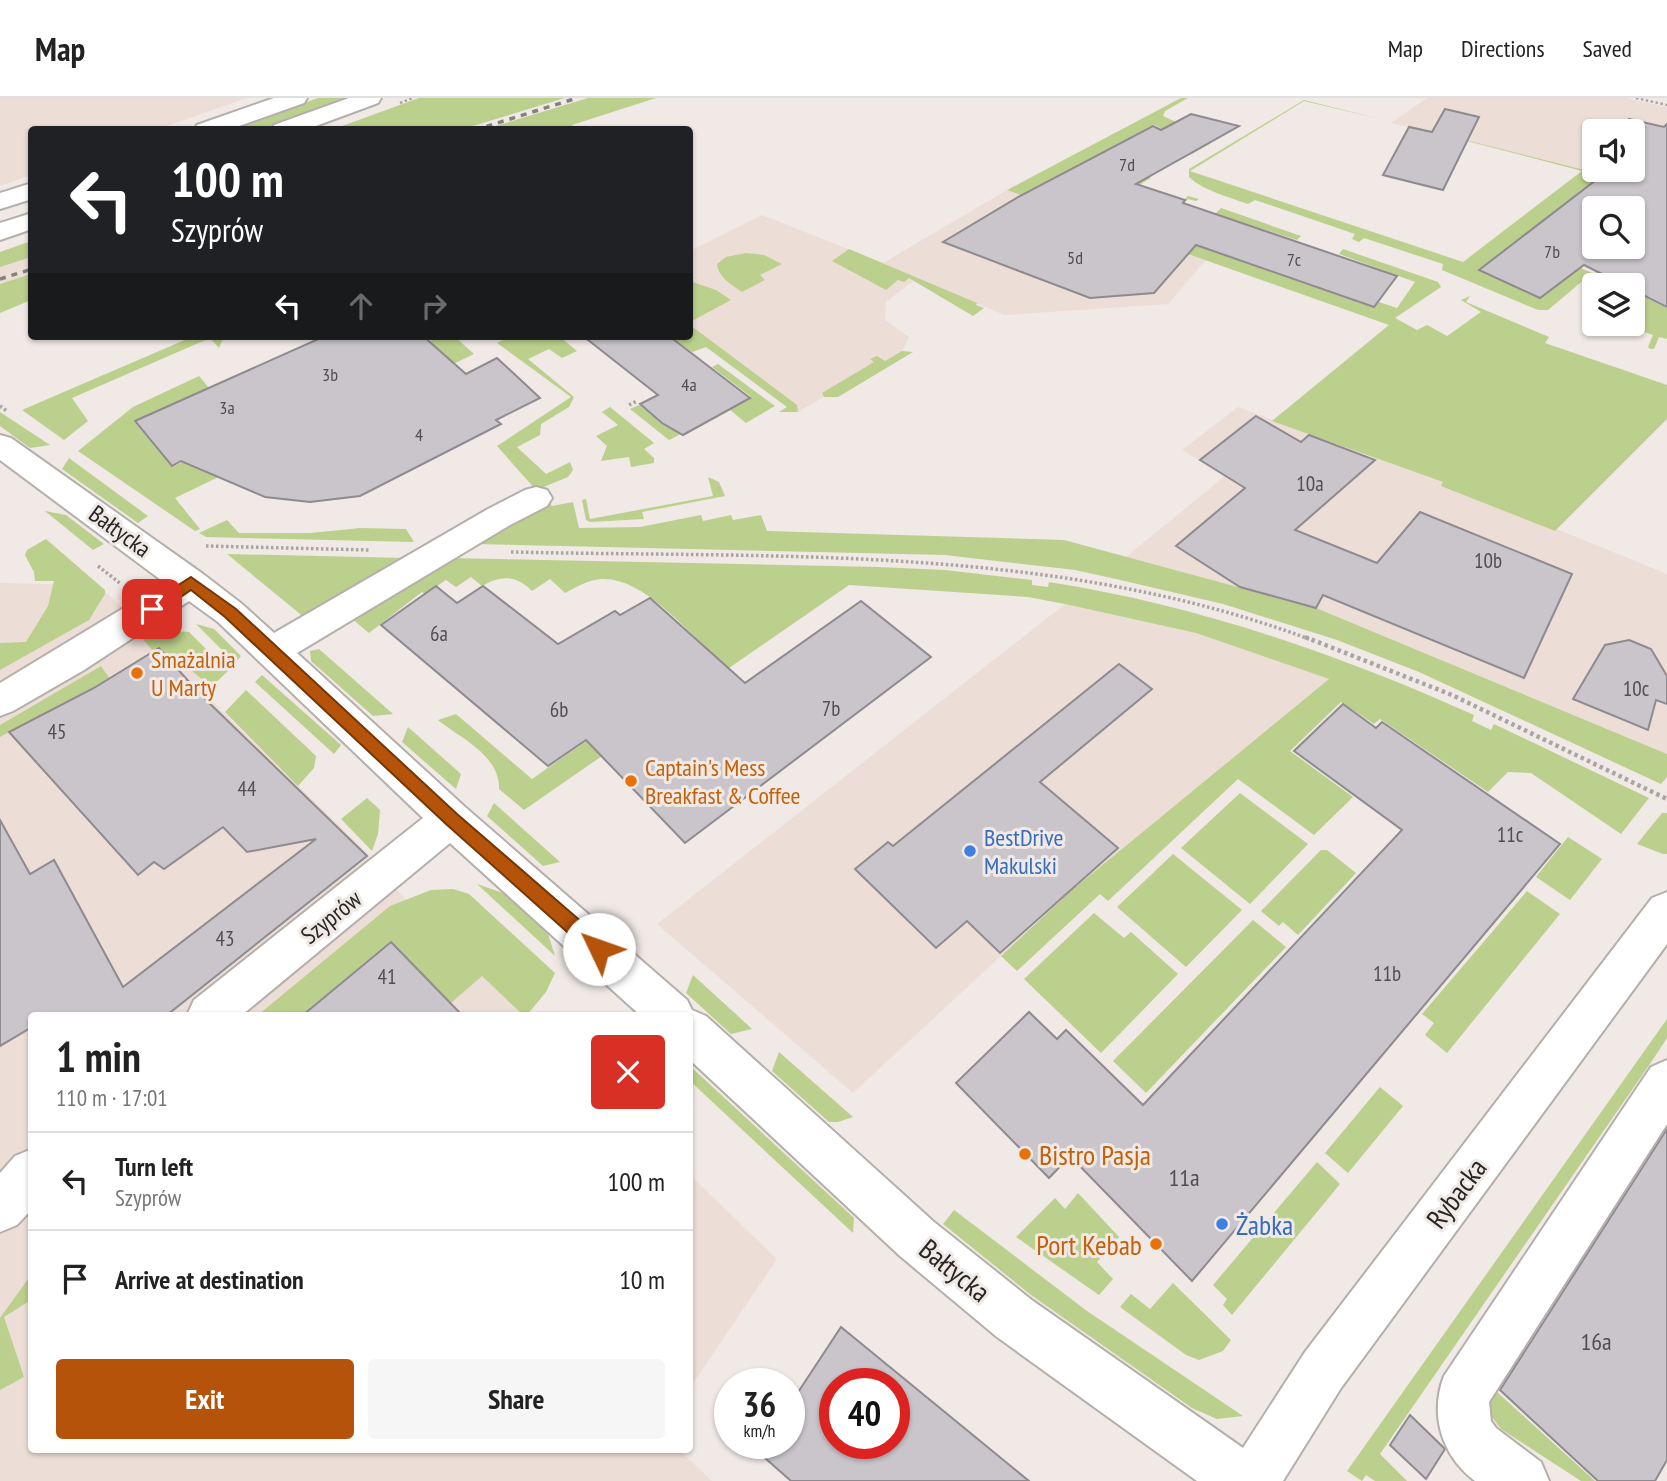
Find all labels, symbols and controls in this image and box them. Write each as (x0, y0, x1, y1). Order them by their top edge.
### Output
text: Map (35, 27, 85, 70)
text: Map (1388, 33, 1423, 64)
text: Directions (1461, 33, 1545, 64)
text: Saved (1583, 33, 1632, 64)
map controls (1582, 119, 1645, 336)
button: sound (1582, 119, 1645, 182)
text: 100 m (171, 147, 284, 211)
house number: 7d (1119, 153, 1135, 176)
icon: left (56, 154, 147, 245)
button: search (1582, 196, 1645, 259)
text: Szyprów (171, 209, 263, 251)
house number: 7b (1544, 240, 1560, 263)
house number: 5d (1067, 246, 1083, 269)
house number: 7c (1287, 248, 1302, 271)
button: layers (1582, 273, 1645, 336)
icon: left (269, 287, 307, 325)
icon: ahead (342, 287, 380, 325)
icon: right (415, 287, 453, 325)
house number: 3b (322, 363, 338, 386)
house number: 4a (681, 373, 697, 396)
house number: 3a (219, 396, 235, 419)
house number: 4 (415, 423, 423, 446)
house number: 10a (1296, 470, 1324, 497)
street label: Bałtycka (83, 498, 157, 564)
house number: 10b (1474, 547, 1502, 574)
pin (122, 579, 182, 639)
icon: arrive (133, 590, 171, 628)
house number: 6a (430, 620, 448, 647)
place label: Smażalnia U Marty (151, 644, 236, 703)
marker: Smażalnia U Marty (129, 665, 145, 681)
house number: 10c (1623, 675, 1650, 702)
house number: 7b (822, 695, 840, 722)
house number: 6b (550, 696, 568, 723)
house number: 45 (48, 718, 66, 745)
place label: Captain's Mess Breakfast & Coffee (645, 752, 800, 811)
marker: Captain's Mess Breakfast & Coffee (623, 773, 639, 789)
house number: 44 (238, 775, 257, 802)
house number: 11c (1497, 821, 1524, 848)
place label: BestDrive Makulski (984, 822, 1064, 881)
marker: BestDrive Makulski (962, 843, 978, 859)
street label: Szyprów (294, 883, 368, 951)
position arrow (562, 912, 636, 986)
house number: 43 (216, 925, 234, 952)
house number: 11b (1373, 960, 1401, 987)
house number: 41 (378, 963, 396, 990)
text: 1 min (56, 1029, 141, 1084)
button: close (591, 1035, 665, 1109)
text: 110 m · 17:01 (56, 1083, 168, 1112)
place label: Bistro Pasja (1039, 1136, 1151, 1173)
marker: Bistro Pasja (1017, 1146, 1033, 1162)
text: Turn left (115, 1150, 193, 1183)
street label: Rybacka (1418, 1150, 1494, 1236)
icon: left (56, 1162, 94, 1200)
house number: 11a (1168, 1162, 1200, 1193)
text: 100 m (607, 1165, 665, 1198)
text: Szyprów (115, 1183, 181, 1212)
place label: Żabka (1236, 1206, 1293, 1243)
marker: Żabka (1214, 1216, 1230, 1232)
place label: Port Kebab (1036, 1226, 1142, 1263)
street label: Bałtycka (912, 1230, 998, 1310)
marker: Port Kebab (1148, 1236, 1164, 1252)
icon: arrive (56, 1260, 94, 1298)
text: Arrive at destination (115, 1263, 304, 1296)
text: 10 m (619, 1263, 665, 1296)
house number: 16a (1580, 1326, 1612, 1357)
button: Exit (56, 1359, 354, 1439)
button: Share (368, 1359, 665, 1439)
speed limit sign: 40 (819, 1368, 910, 1459)
text: 36 (743, 1381, 776, 1427)
text: km/h (744, 1419, 775, 1442)

